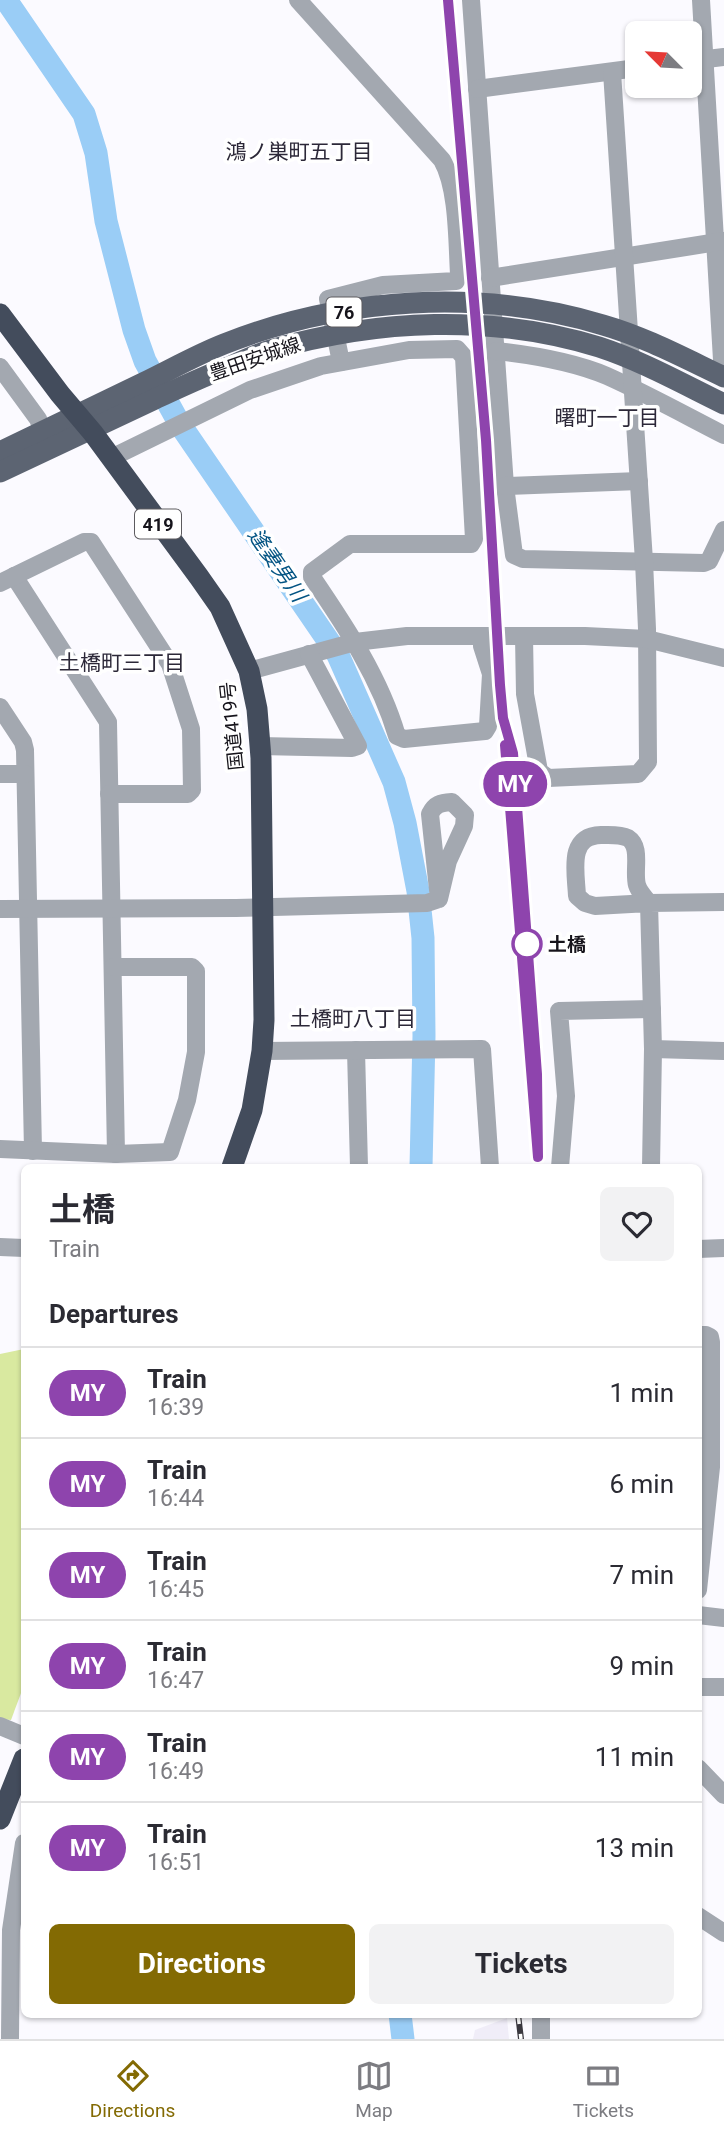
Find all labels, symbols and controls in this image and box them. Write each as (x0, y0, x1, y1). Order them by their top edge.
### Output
north arrow (625, 21, 702, 98)
map controls (625, 21, 702, 98)
district label: 鴻ノ巣町五丁目 (226, 140, 373, 164)
road number: 76 (326, 298, 362, 326)
street label: 豊田安城線 (206, 333, 304, 385)
district label: 曙町一丁目 (555, 406, 660, 430)
road number: 419 (135, 510, 181, 538)
water label: 逢妻男川 (243, 524, 312, 608)
district label: 土橋町三丁目 (59, 651, 185, 675)
street label: 国道419号 (216, 681, 248, 771)
line badge: MY (484, 761, 546, 807)
text: MY (497, 770, 533, 798)
marker: 土橋 (512, 929, 542, 959)
place label: 土橋 (548, 933, 586, 956)
district label: 土橋町八丁目 (290, 1007, 416, 1031)
button: heart (600, 1187, 674, 1261)
text: 土橋 (49, 1190, 115, 1229)
text: Train (49, 1236, 100, 1263)
text: Departures (49, 1299, 179, 1329)
text: Train (147, 1364, 207, 1394)
text: 1 min (609, 1378, 674, 1408)
text: MY (70, 1379, 105, 1407)
text: 16:39 (147, 1394, 204, 1421)
text: Train (147, 1455, 207, 1485)
text: 6 min (609, 1469, 674, 1499)
text: MY (70, 1470, 105, 1498)
text: 16:44 (147, 1485, 204, 1512)
text: Train (147, 1546, 207, 1576)
text: 7 min (609, 1560, 674, 1590)
text: MY (70, 1561, 105, 1589)
text: 16:45 (147, 1576, 204, 1603)
text: Train (147, 1637, 207, 1667)
text: 9 min (609, 1651, 674, 1681)
text: MY (70, 1652, 105, 1680)
text: 16:47 (147, 1667, 204, 1694)
text: Train (147, 1728, 207, 1758)
text: 11 min (595, 1742, 674, 1772)
text: MY (70, 1743, 105, 1771)
text: 16:49 (147, 1758, 204, 1785)
text: Train (147, 1819, 207, 1849)
text: 13 min (595, 1833, 674, 1863)
text: MY (70, 1834, 105, 1862)
text: 16:51 (147, 1849, 204, 1876)
button: Directions (49, 1924, 355, 2004)
button: Tickets (369, 1924, 674, 2004)
tab: Directions (90, 2057, 175, 2122)
tab: Map (355, 2057, 393, 2122)
tab: Tickets (573, 2057, 634, 2122)

